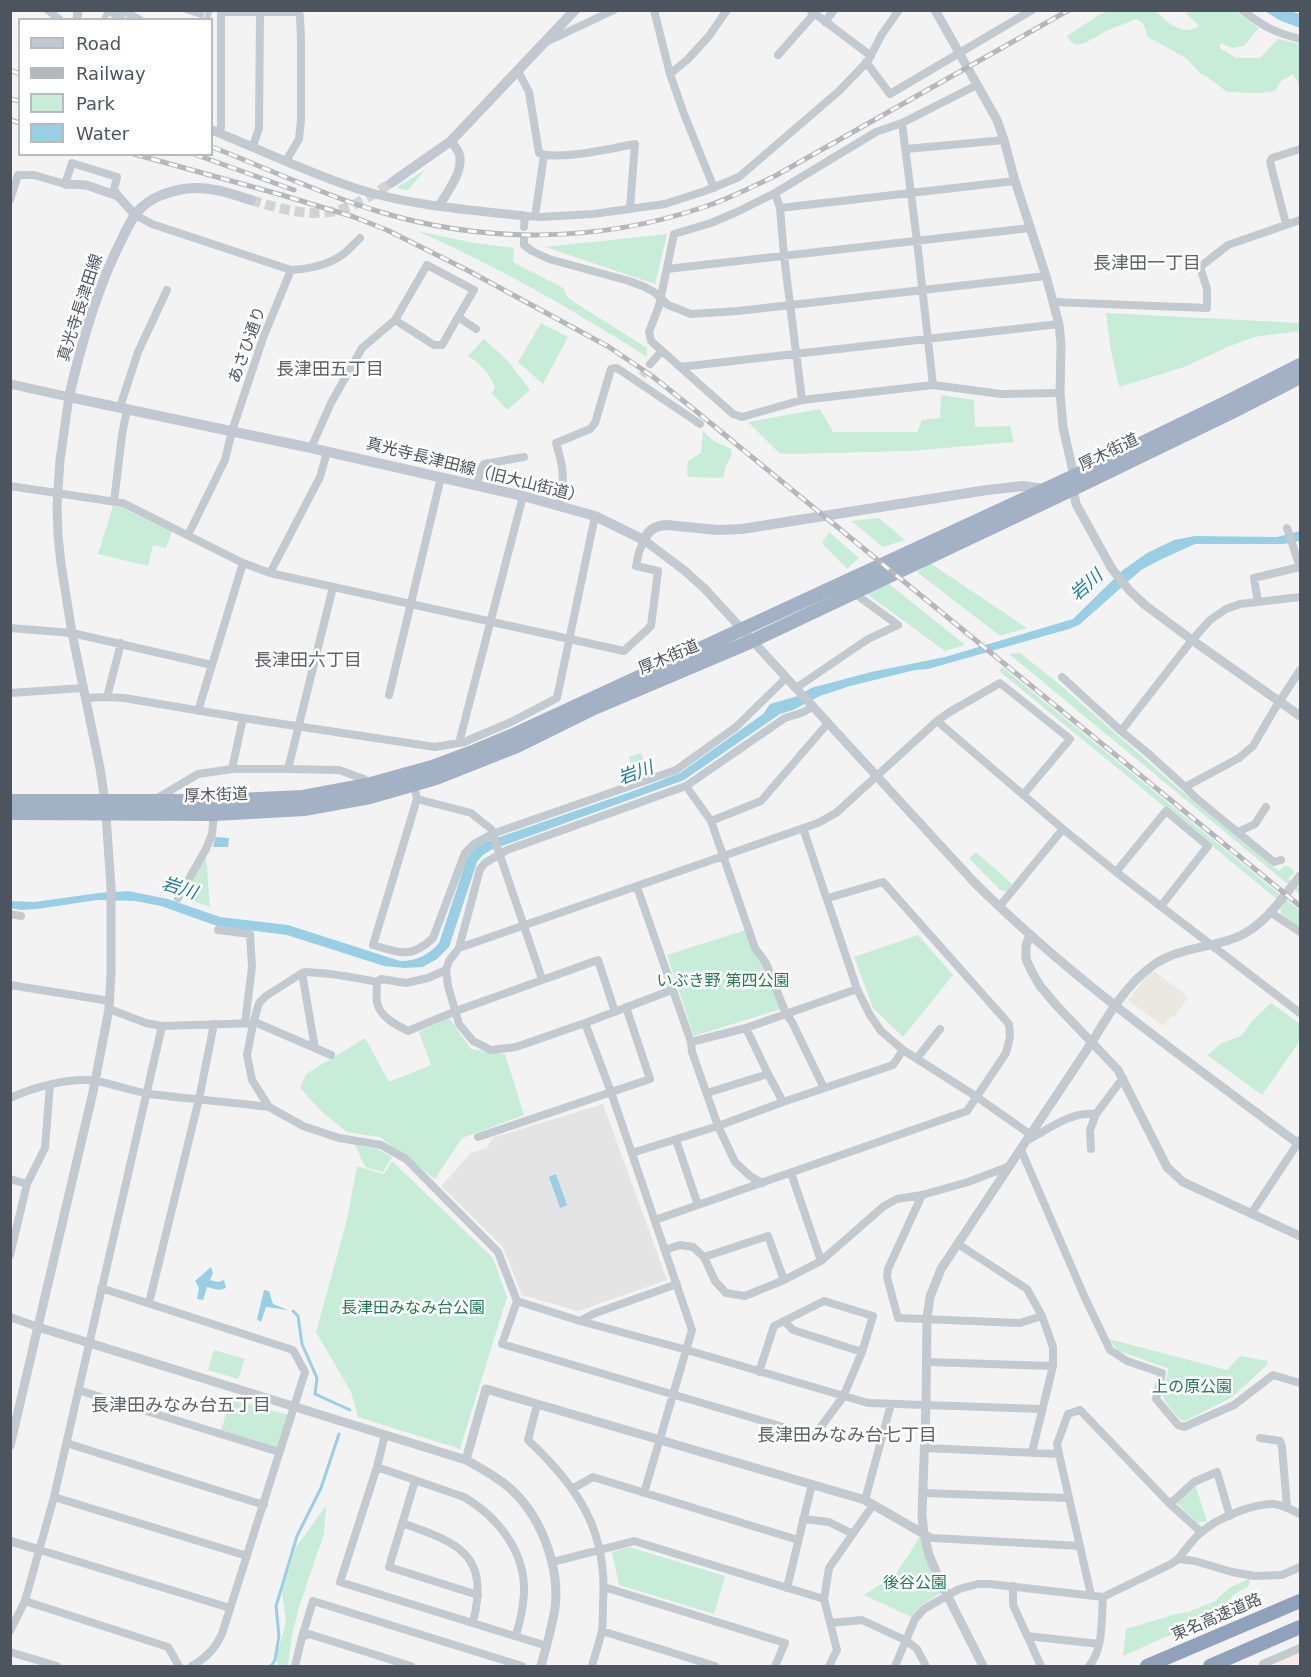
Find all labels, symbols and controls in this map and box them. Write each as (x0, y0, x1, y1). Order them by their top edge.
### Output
legend (18, 18, 213, 156)
text: Road (76, 33, 121, 54)
text: Railway (76, 63, 146, 84)
text: Park (76, 93, 115, 114)
text: Water (76, 123, 129, 144)
street label: 真光寺長津田線 (55, 252, 107, 364)
district label: 長津田一丁目 (1093, 253, 1201, 275)
street label: あさひ通り (225, 304, 271, 386)
district label: 長津田五丁目 (276, 359, 384, 381)
street label: 厚木街道 (1076, 430, 1142, 476)
street label: 真光寺長津田線（旧大山街道） (364, 435, 586, 507)
water label: 岩川 (1066, 566, 1108, 606)
street label: 厚木街道 (636, 637, 702, 679)
district label: 長津田六丁目 (254, 650, 362, 672)
water label: 岩川 (615, 758, 657, 790)
street label: 厚木街道 (184, 785, 248, 807)
water label: 岩川 (159, 873, 199, 905)
park label: いぶき野 第四公園 (656, 972, 790, 992)
park label: 長津田みなみ台公園 (341, 1299, 485, 1319)
park label: 上の原公園 (1152, 1378, 1232, 1398)
district label: 長津田みなみ台五丁目 (91, 1395, 271, 1417)
district label: 長津田みなみ台七丁目 (757, 1425, 937, 1447)
park label: 後谷公園 (883, 1574, 947, 1594)
street label: 東名高速道路 (1169, 1590, 1265, 1646)

